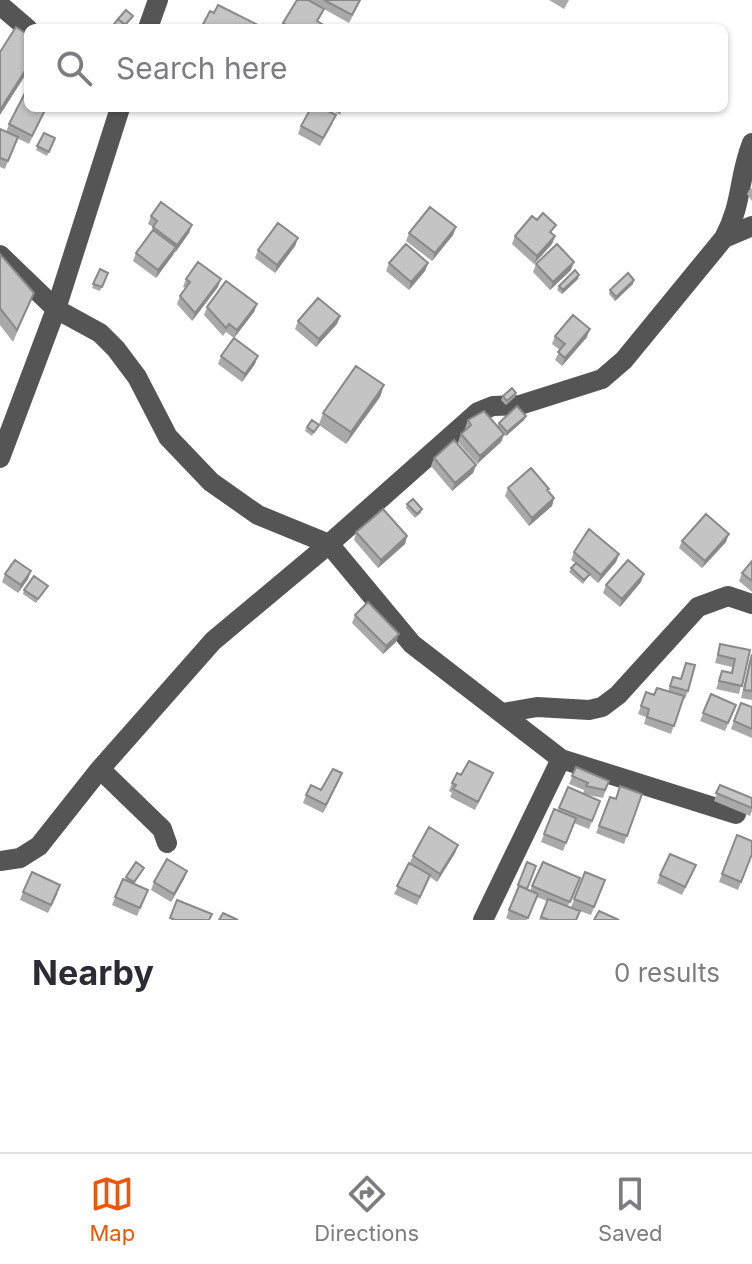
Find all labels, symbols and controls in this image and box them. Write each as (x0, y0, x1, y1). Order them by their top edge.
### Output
search box (24, 24, 728, 112)
icon: search (52, 46, 96, 90)
text: Search here (116, 50, 288, 86)
text: Nearby (32, 952, 154, 993)
text: 0 results (614, 957, 720, 988)
tab: Map (90, 1172, 135, 1246)
tab: Directions (314, 1172, 419, 1246)
tab: Saved (598, 1172, 662, 1246)

